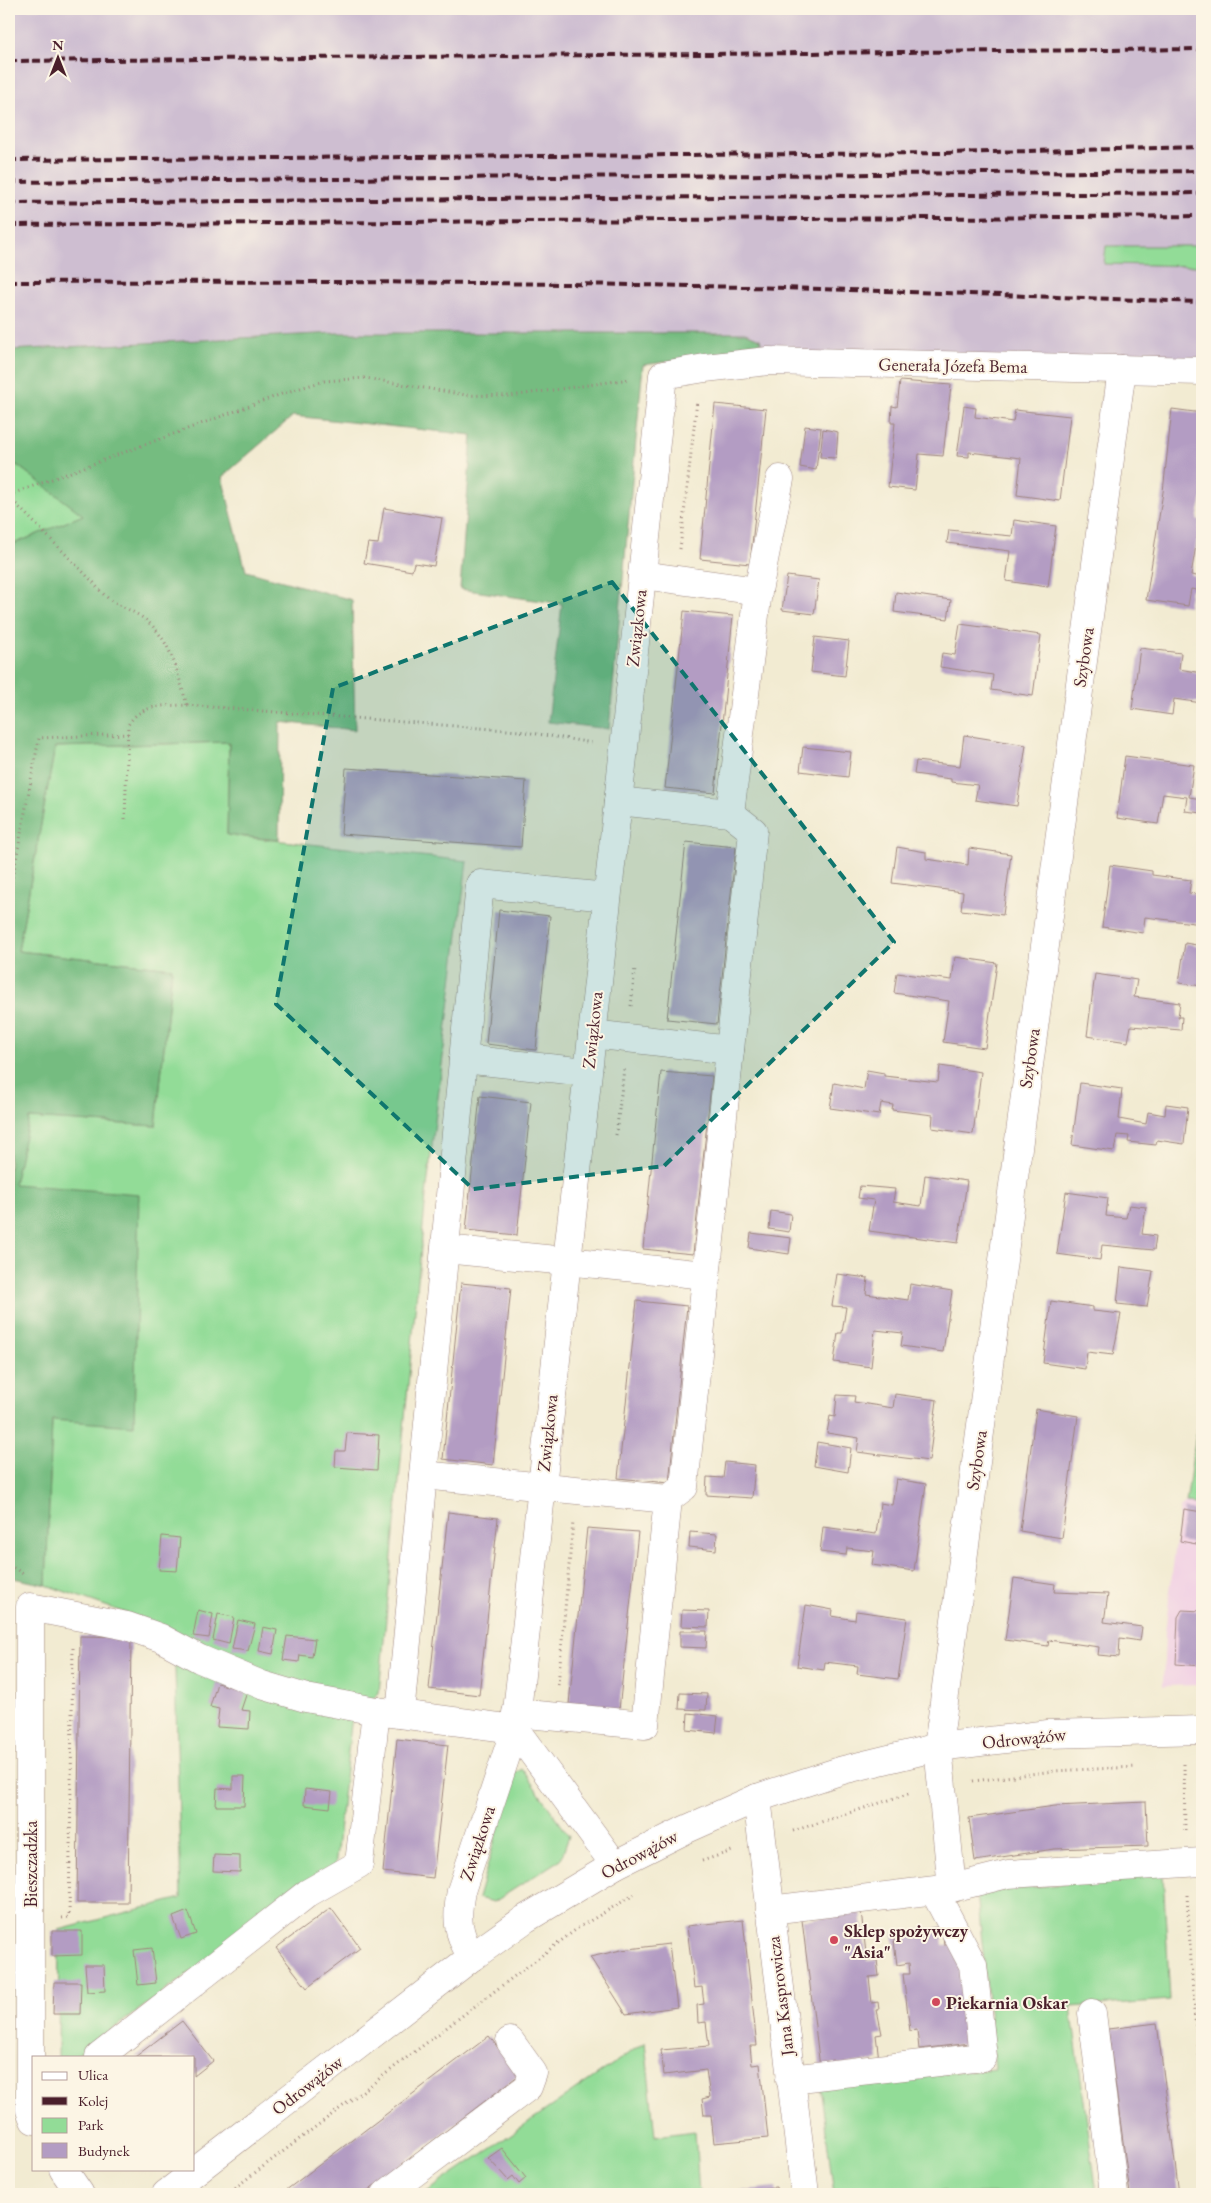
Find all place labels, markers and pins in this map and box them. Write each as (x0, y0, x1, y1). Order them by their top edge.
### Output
place label: Sklep spożywczy "Asia" (844, 1919, 969, 1963)
marker: Sklep spożywczy "Asia" (828, 1934, 840, 1946)
place label: Piekarnia Oskar (946, 1991, 1068, 2014)
marker: Piekarnia Oskar (930, 1996, 942, 2008)

